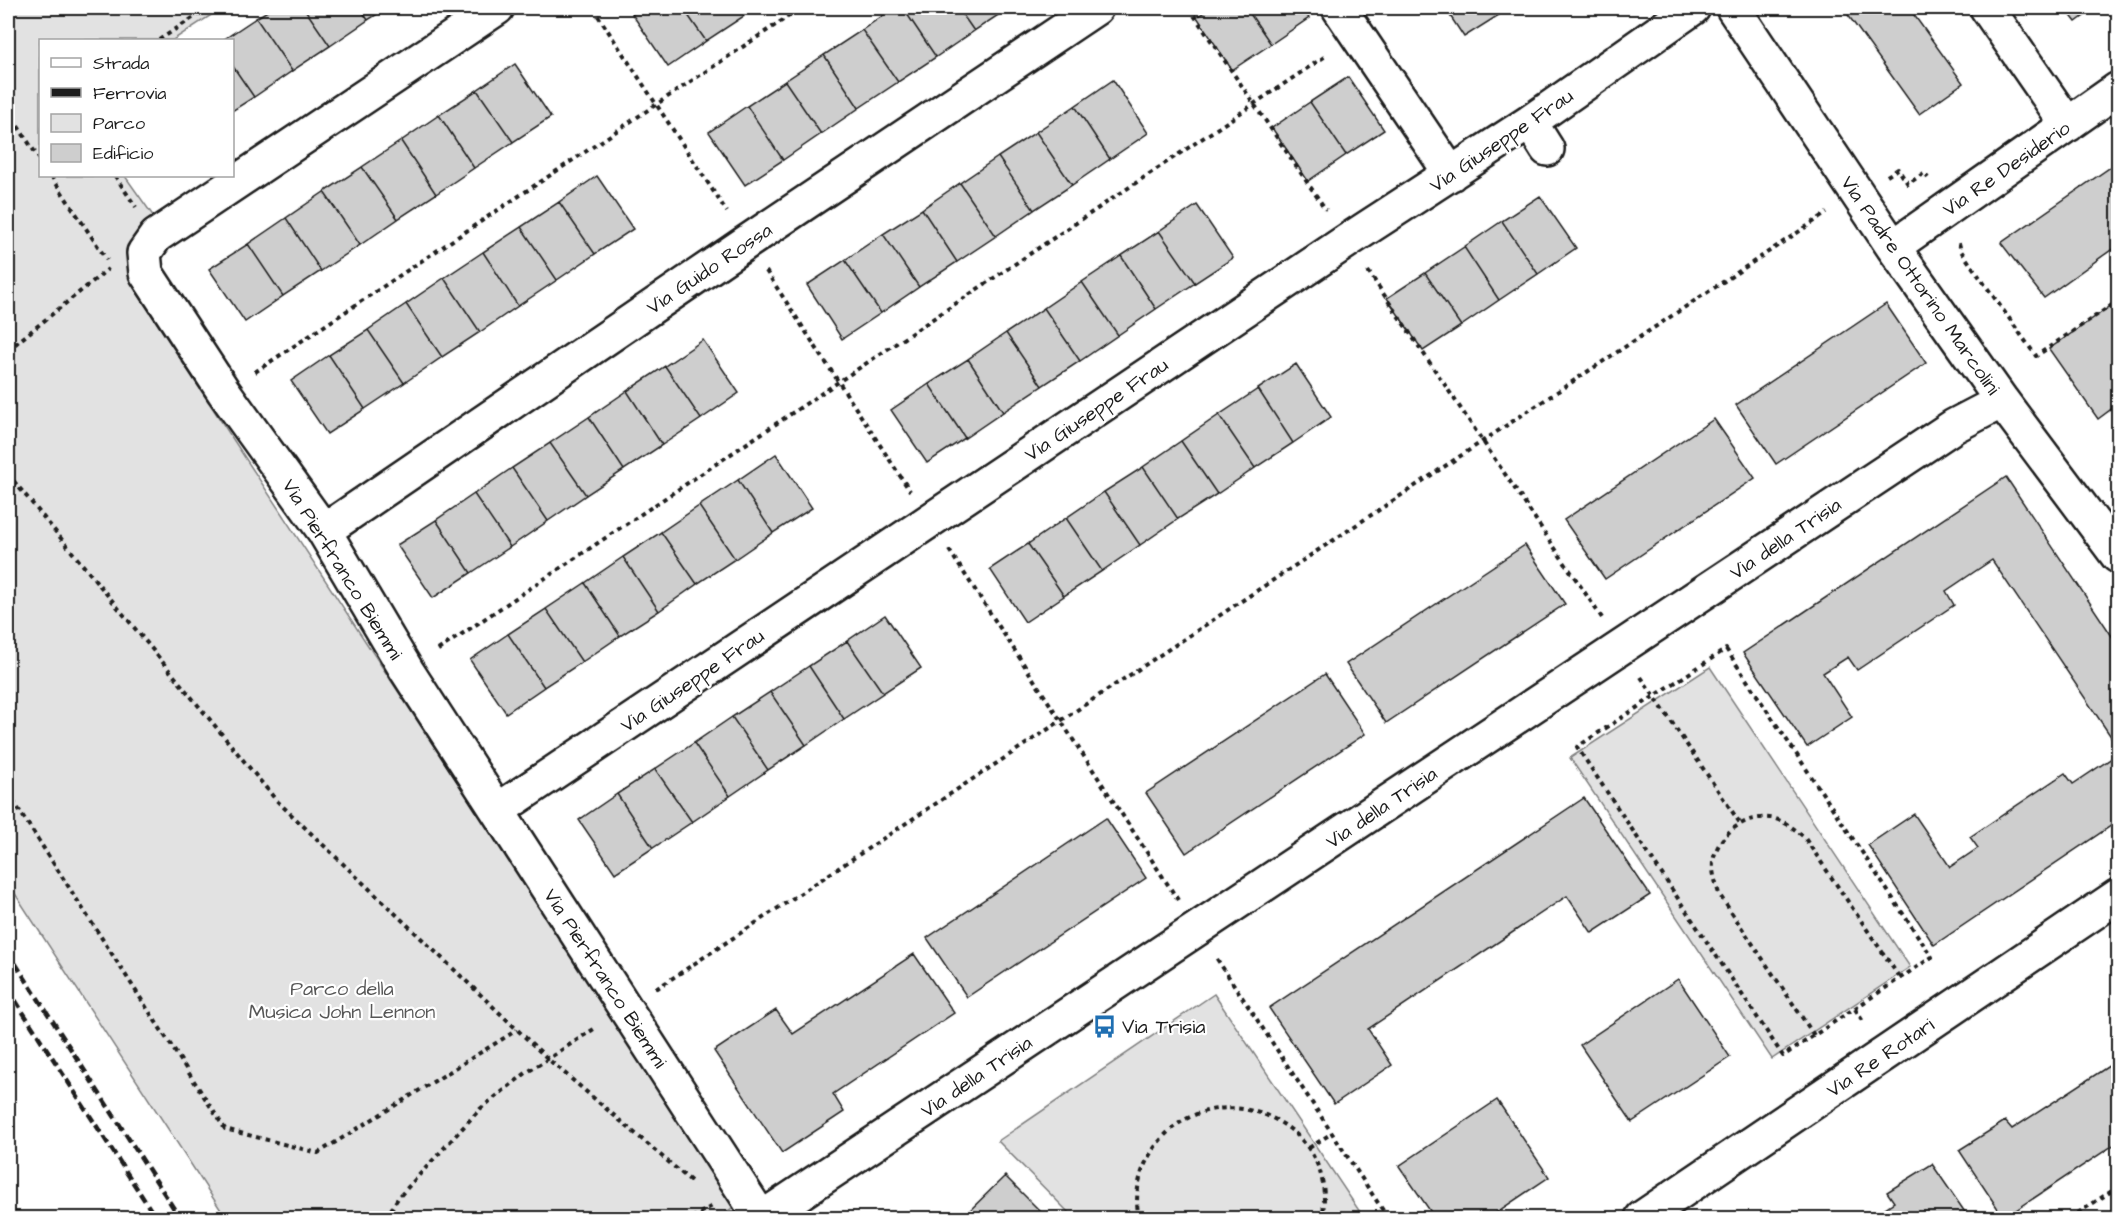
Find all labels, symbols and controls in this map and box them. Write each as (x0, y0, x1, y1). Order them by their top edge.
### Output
legend (39, 39, 234, 177)
text: Strada (93, 51, 149, 76)
text: Ferrovia (93, 81, 166, 106)
street label: Via Giuseppe Frau (1424, 82, 1579, 199)
text: Parco (93, 111, 145, 136)
street label: Via Re Desiderio (1937, 114, 2076, 223)
text: Edificio (93, 141, 153, 166)
street label: Via Padre Ottorino Marcolini (1834, 170, 2007, 401)
street label: Via Guido Rossa (641, 216, 778, 321)
street label: Via Giuseppe Frau (1019, 351, 1174, 468)
street label: Via Pierfranco Biemmi (275, 474, 409, 665)
street label: Via della Trisia (1724, 491, 1847, 587)
street label: Via Giuseppe Frau (615, 622, 770, 739)
street label: Via della Trisia (1320, 760, 1443, 856)
street label: Via Pierfranco Biemmi (537, 883, 674, 1074)
park label: Parco della Musica John Lennon (249, 975, 435, 1026)
street label: Via Re Rotari (1821, 1011, 1940, 1104)
bus stop icon: Via Trisia (1091, 1013, 1117, 1039)
place label: Via Trisia (1122, 1013, 1206, 1041)
street label: Via della Trisia (915, 1029, 1038, 1125)

